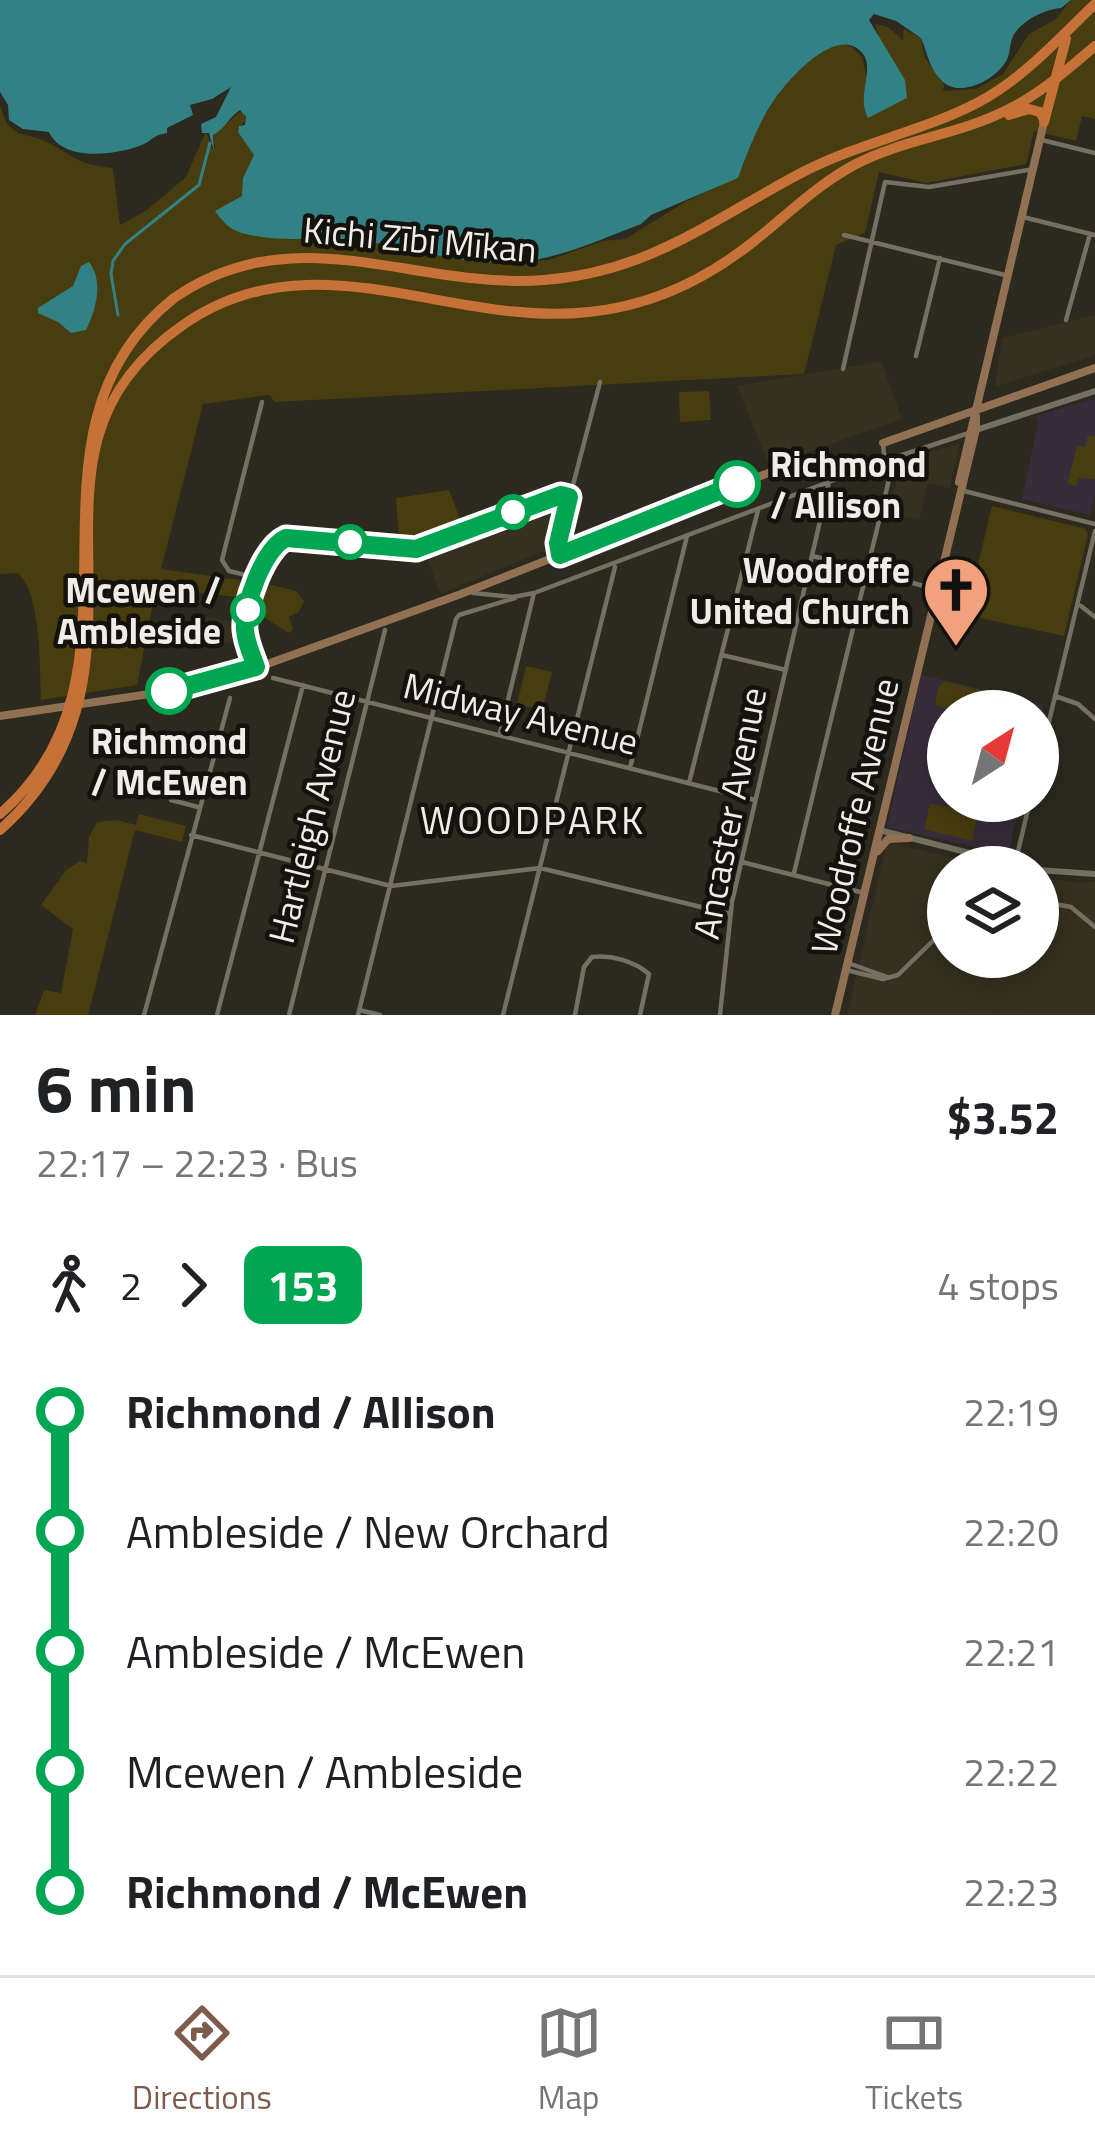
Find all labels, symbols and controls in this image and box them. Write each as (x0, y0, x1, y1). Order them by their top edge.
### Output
street label: Kichi Zībī Mīkan (301, 201, 539, 277)
place label: Richmond / Allison (770, 436, 927, 532)
marker: Richmond / Allison (715, 462, 759, 506)
unlabelled marker (497, 496, 529, 528)
unlabelled marker (334, 526, 366, 558)
place label: Woodroffe United Church (690, 542, 910, 638)
church icon: Woodroffe United Church (921, 555, 991, 649)
place label: Mcewen / Ambleside (57, 562, 221, 658)
marker: Mcewen / Ambleside (232, 594, 264, 626)
street label: Midway Avenue (398, 657, 644, 769)
marker: Richmond / McEwen (147, 669, 191, 713)
street label: Woodroffe Avenue (796, 673, 912, 959)
street label: Hartleigh Avenue (253, 683, 369, 949)
street label: Ancaster Avenue (678, 683, 780, 943)
north arrow (927, 690, 1059, 822)
map controls (927, 690, 1059, 978)
place label: Richmond / McEwen (90, 713, 248, 809)
district label: WOODPARK (420, 790, 646, 849)
button: layers (927, 846, 1059, 978)
text: 6 min (36, 1037, 196, 1138)
text: $3.52 (947, 1083, 1059, 1151)
text: 22:17 – 22:23 · Bus (36, 1133, 358, 1192)
icon: walk (36, 1252, 102, 1318)
icon: forward (160, 1252, 226, 1318)
text: 153 (268, 1253, 338, 1317)
text: 2 (120, 1256, 142, 1315)
text: 4 stops (937, 1256, 1059, 1315)
text: Richmond / Allison (126, 1377, 496, 1445)
text: 22:19 (963, 1382, 1059, 1441)
text: Ambleside / New Orchard (126, 1497, 610, 1565)
text: 22:20 (963, 1502, 1059, 1561)
text: Ambleside / McEwen (126, 1617, 525, 1685)
text: 22:21 (963, 1622, 1059, 1681)
text: Mcewen / Ambleside (126, 1737, 523, 1805)
text: 22:22 (963, 1742, 1059, 1801)
text: Richmond / McEwen (126, 1857, 528, 1925)
text: 22:23 (963, 1862, 1059, 1921)
tab: Directions (132, 2000, 272, 2122)
tab: Map (536, 2000, 602, 2122)
tab: Tickets (865, 2000, 963, 2122)

